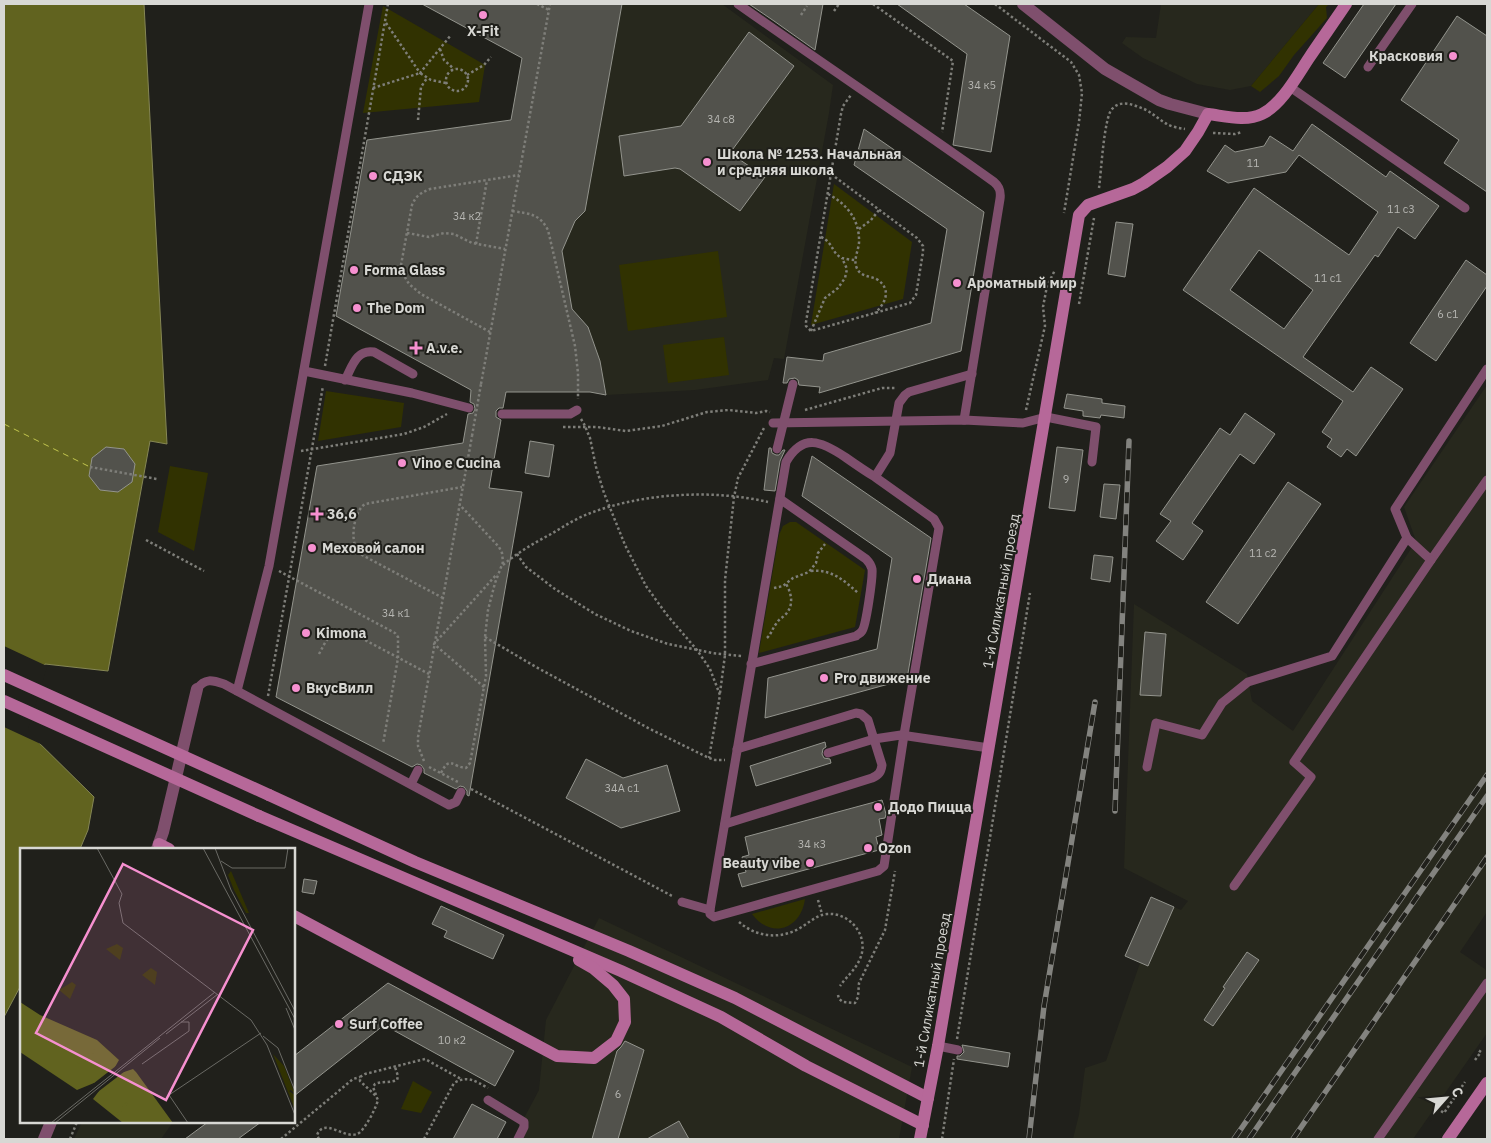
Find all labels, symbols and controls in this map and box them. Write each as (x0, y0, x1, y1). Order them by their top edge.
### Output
marker: X-Fit (477, 9, 489, 21)
place label: X-Fit (467, 22, 499, 40)
place label: Красковия (1369, 47, 1443, 65)
marker: Красковия (1447, 50, 1459, 62)
house number: 34 к5 (968, 78, 996, 92)
house number: 34 с8 (707, 112, 735, 126)
place label: Школа № 1253. Начальная и средняя школа (717, 145, 902, 179)
marker: Школа № 1253. Начальная и средняя школа (701, 156, 713, 168)
house number: 11 (1246, 156, 1260, 170)
place label: СДЭК (383, 167, 422, 185)
marker: СДЭК (367, 170, 379, 182)
house number: 11 с3 (1387, 202, 1415, 216)
house number: 34 к2 (453, 209, 481, 223)
place label: Forma Glass (364, 261, 445, 279)
marker: Forma Glass (348, 264, 360, 276)
house number: 11 c1 (1314, 271, 1342, 285)
place label: Ароматный мир (967, 274, 1077, 292)
marker: Ароматный мир (951, 277, 963, 289)
place label: The Dom (367, 299, 425, 317)
marker: The Dom (351, 302, 363, 314)
house number: 6 с1 (1437, 307, 1459, 321)
place label: A.v.e. (426, 339, 463, 357)
marker: A.v.e. (410, 342, 422, 354)
place label: Vino e Cucina (412, 454, 501, 472)
marker: Vino e Cucina (396, 457, 408, 469)
house number: 9 (1063, 472, 1069, 486)
place label: 36,6 (327, 505, 357, 523)
marker: 36,6 (311, 508, 323, 520)
street label: 1-й Силикатный проезд (979, 512, 1023, 670)
place label: Меховой салон (322, 539, 425, 557)
marker: Меховой салон (306, 542, 318, 554)
house number: 11 с2 (1249, 546, 1277, 560)
place label: Диана (927, 570, 972, 588)
marker: Диана (911, 573, 923, 585)
house number: 34 к1 (382, 606, 411, 620)
place label: Kimona (316, 624, 367, 642)
marker: Kimona (300, 627, 312, 639)
place label: Pro движение (834, 669, 931, 687)
marker: Pro движение (818, 672, 830, 684)
place label: ВкусВилл (306, 679, 373, 697)
marker: ВкусВилл (290, 682, 302, 694)
house number: 34А с1 (605, 781, 640, 795)
place label: Додо Пицца (888, 798, 972, 816)
marker: Додо Пицца (872, 801, 884, 813)
house number: 34 к3 (798, 837, 826, 851)
place label: Ozon (878, 839, 911, 857)
marker: Ozon (862, 842, 874, 854)
inset map (20, 848, 295, 1123)
place label: Beauty vibe (722, 854, 800, 872)
marker: Beauty vibe (804, 857, 816, 869)
street label: 1-й Силикатный проезд (910, 911, 954, 1069)
place label: Surf Coffee (349, 1015, 423, 1033)
marker: Surf Coffee (333, 1018, 345, 1030)
house number: 10 к2 (438, 1033, 466, 1047)
north arrow (1421, 1073, 1471, 1123)
text: С (1447, 1084, 1468, 1100)
house number: 6 (615, 1087, 621, 1101)

